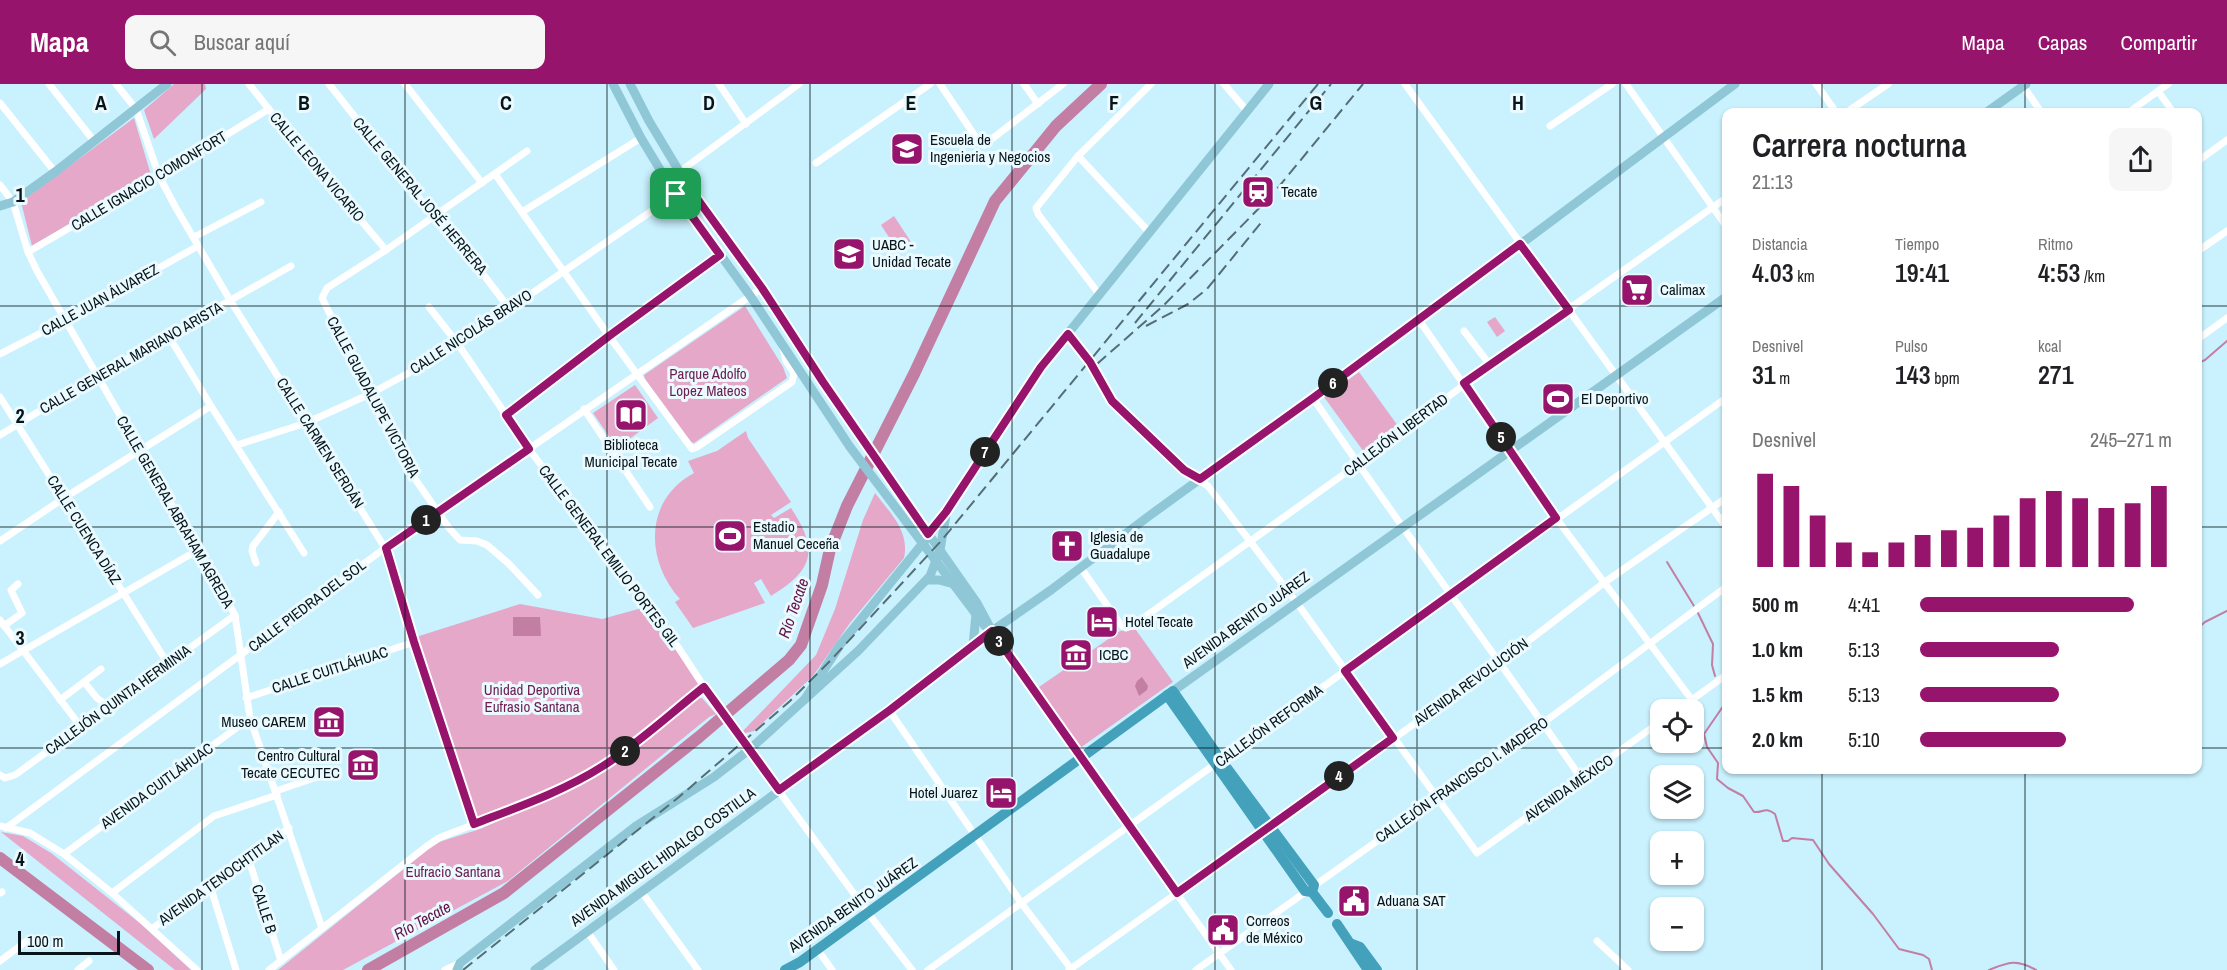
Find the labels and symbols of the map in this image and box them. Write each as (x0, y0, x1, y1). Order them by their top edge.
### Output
text: A (95, 89, 107, 116)
text: B (298, 89, 310, 116)
text: C (500, 89, 512, 116)
text: D (703, 89, 715, 116)
text: E (906, 89, 917, 116)
text: F (1109, 89, 1119, 116)
text: G (1310, 89, 1322, 116)
text: H (1512, 89, 1524, 116)
street label: CALLE LEONA VICARIO (265, 107, 370, 226)
street label: CALLE GENERAL JOSÉ HERRERA (348, 112, 493, 280)
street label: CALLE IGNACIO COMONFORT (67, 125, 231, 235)
place label: Escuela de Ingenieria y Negocios (930, 129, 1050, 167)
school or university icon: Escuela de Ingenieria y Negocios (889, 131, 925, 167)
pin (650, 168, 701, 219)
station icon: Tecate (1240, 174, 1276, 210)
text: 1 (15, 181, 25, 208)
place label: Tecate (1281, 181, 1317, 202)
place label: UABC - Unidad Tecate (872, 234, 951, 272)
school or university icon: UABC - Unidad Tecate (831, 236, 867, 272)
street label: CALLE JUAN ÁLVAREZ (37, 258, 163, 341)
supermarket icon: Calimax (1619, 272, 1655, 308)
place label: Calimax (1660, 279, 1706, 300)
street label: CALLE NICOLÁS BRAVO (405, 284, 536, 379)
street label: CALLE GENERAL MARIANO ARISTA (36, 296, 227, 419)
street label: CALLE GUADALUPE VICTORIA (322, 313, 425, 482)
park label: Parque Adolfo Lopez Mateos (669, 363, 747, 401)
pin: 6 (1318, 368, 1348, 398)
street label: CALLE CARMEN SERDÁN (272, 373, 369, 512)
sports icon: El Deportivo (1540, 381, 1576, 417)
street label: CALLEJÓN LIBERTAD (1339, 388, 1452, 481)
place label: El Deportivo (1581, 388, 1649, 409)
library icon: Biblioteca Municipal Tecate (613, 397, 649, 433)
text: 2 (15, 402, 25, 429)
street label: CALLE GENERAL ABRAHAM AGREDA (112, 412, 240, 613)
pin: 5 (1486, 422, 1516, 452)
place label: Biblioteca Municipal Tecate (585, 434, 678, 472)
pin: 7 (970, 437, 1000, 467)
street label: CALLE GENERAL EMILIO PORTES GIL (534, 460, 685, 651)
street label: CALLE CUENCA DÍAZ (42, 471, 127, 589)
pin: 1 (411, 505, 441, 535)
place label: Estadio Manuel Ceceña (753, 516, 839, 554)
sports icon: Estadio Manuel Ceceña (712, 518, 748, 554)
place label: Iglesia de Guadalupe (1090, 526, 1150, 564)
church icon: Iglesia de Guadalupe (1049, 528, 1085, 564)
street label: CALLE PIEDRA DEL SOL (243, 554, 370, 657)
street label: AVENIDA BENITO JUÁREZ (1177, 566, 1314, 674)
water label: Río Tecate (772, 575, 814, 641)
hotel icon: Hotel Tecate (1084, 604, 1120, 640)
place label: Hotel Tecate (1125, 611, 1193, 632)
text: 3 (15, 624, 25, 651)
pin: 3 (984, 626, 1014, 656)
street label: AVENIDA REVOLUCIÓN (1408, 633, 1532, 731)
museum icon: ICBC (1058, 637, 1094, 673)
street label: CALLEJÓN QUINTA HERMINIA (41, 639, 195, 760)
street label: CALLE CUITLÁHUAC (269, 641, 391, 698)
place label: ICBC (1099, 644, 1129, 665)
park label: Unidad Deportiva Eufrasio Santana (484, 679, 580, 717)
street label: CALLEJÓN REFORMA (1211, 679, 1327, 772)
museum icon: Museo CAREM (311, 704, 347, 740)
place label: Museo CAREM (221, 711, 306, 732)
street label: CALLEJÓN FRANCISCO I. MADERO (1371, 712, 1553, 848)
pin: 2 (610, 736, 640, 766)
street label: AVENIDA CUITLÁHUAC (95, 738, 217, 834)
place label: Centro Cultural Tecate CECUTEC (241, 745, 340, 783)
museum icon: Centro Cultural Tecate CECUTEC (345, 747, 381, 783)
street label: AVENIDA MÉXICO (1519, 749, 1617, 827)
pin: 4 (1324, 761, 1354, 791)
hotel icon: Hotel Juarez (983, 775, 1019, 811)
street label: AVENIDA MIGUEL HIDALGO COSTILLA (565, 782, 760, 932)
place label: Hotel Juarez (909, 782, 978, 803)
street label: AVENIDA TENOCHTITLAN (153, 825, 288, 931)
text: 4 (15, 845, 25, 872)
street label: AVENIDA BENITO JUÁREZ (783, 852, 922, 958)
park label: Eufracio Santana (405, 861, 501, 882)
street label: CALLE B (247, 882, 282, 936)
public building icon: Aduana SAT (1336, 883, 1372, 919)
place label: Aduana SAT (1376, 890, 1446, 911)
water label: Río Tecate (389, 895, 455, 945)
place label: Correos de México (1246, 910, 1303, 948)
public building icon: Correos de México (1205, 912, 1241, 948)
scale bar (18, 928, 120, 956)

